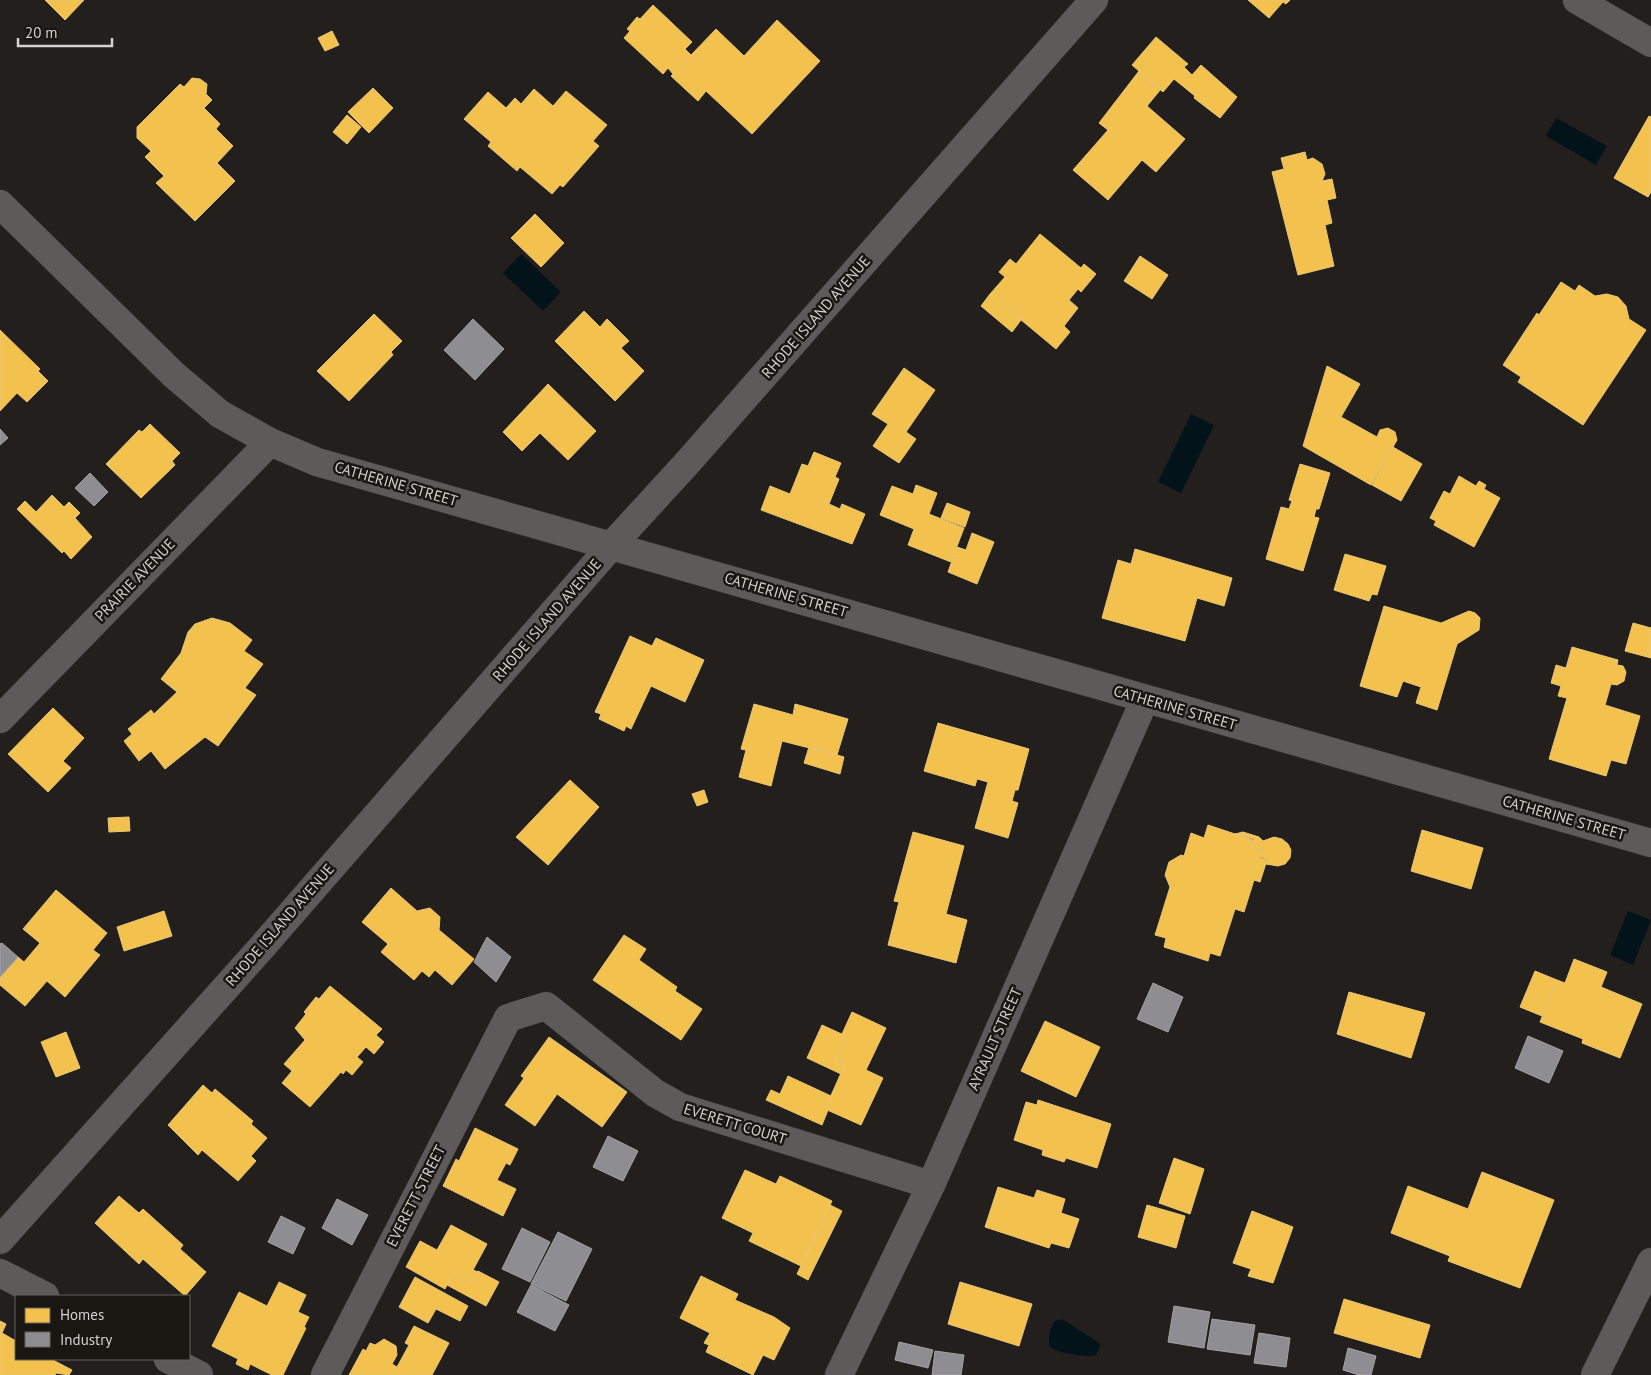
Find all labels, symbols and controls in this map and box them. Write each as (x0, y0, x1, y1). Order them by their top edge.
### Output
scale bar (18, 15, 111, 47)
text: 20 m (25, 23, 58, 42)
street label: RHODE ISLAND AVENUE (757, 252, 874, 382)
street label: CATHERINE STREET (332, 457, 461, 510)
street label: PRAIRIE AVENUE (90, 534, 179, 625)
street label: RHODE ISLAND AVENUE (488, 555, 605, 685)
street label: CATHERINE STREET (722, 568, 851, 621)
street label: CATHERINE STREET (1111, 681, 1240, 734)
street label: CATHERINE STREET (1500, 791, 1629, 844)
street label: RHODE ISLAND AVENUE (221, 860, 338, 990)
street label: AYRAULT STREET (963, 984, 1026, 1093)
street label: EVERETT COURT (681, 1099, 789, 1148)
street label: EVERETT STREET (382, 1141, 450, 1250)
legend (15, 1295, 190, 1360)
text: Homes (60, 1305, 104, 1324)
text: Industry (60, 1330, 112, 1349)

